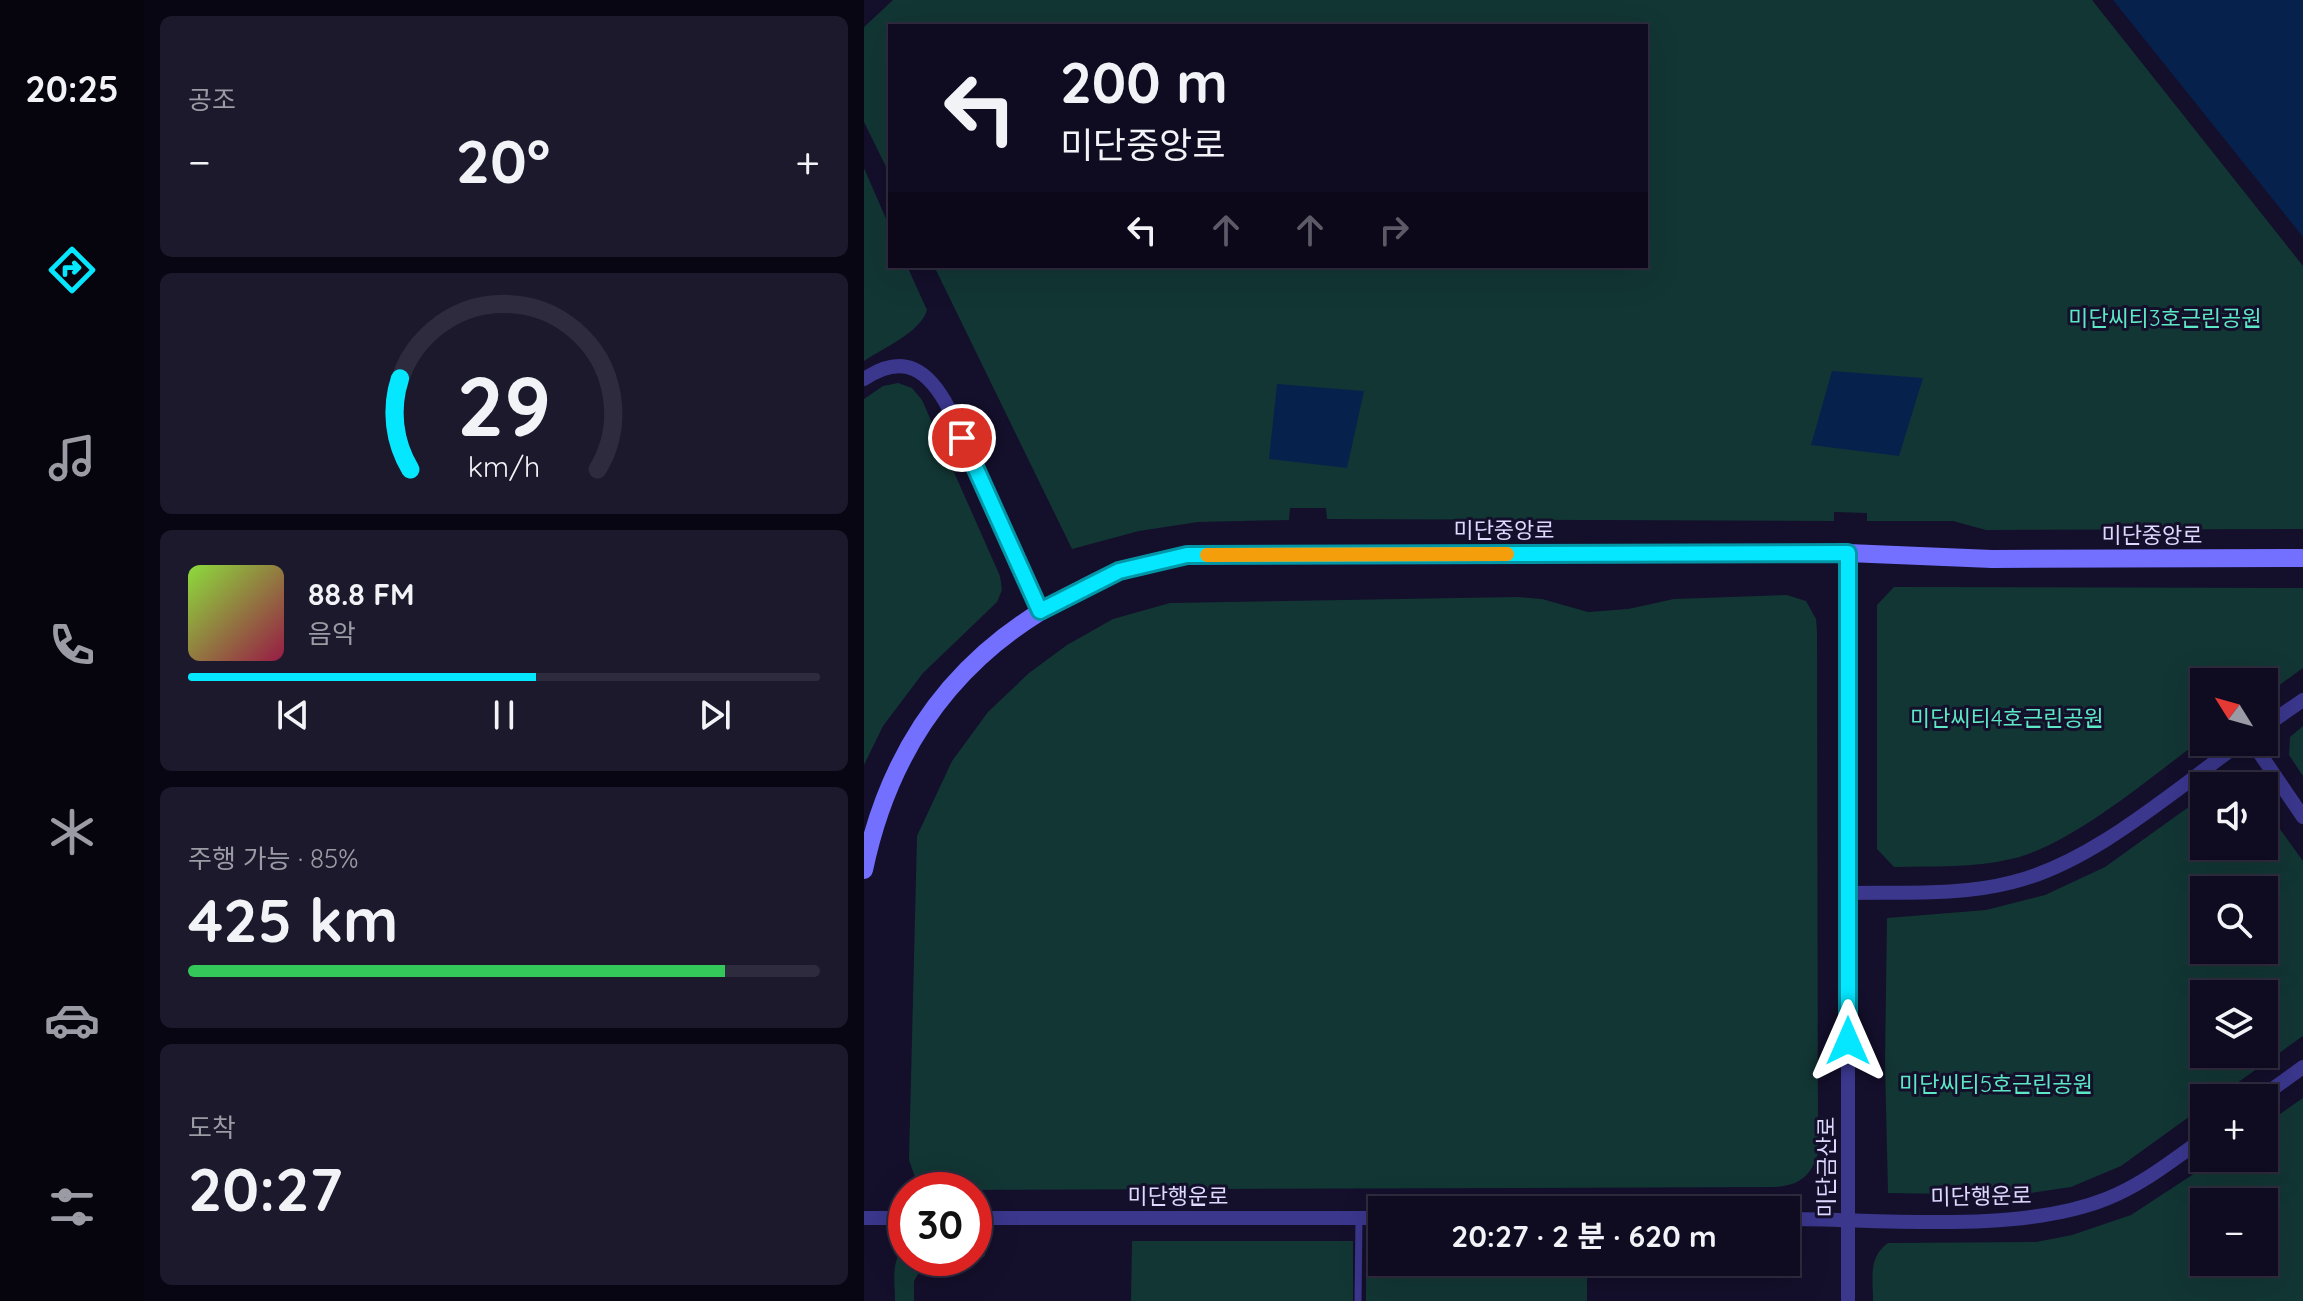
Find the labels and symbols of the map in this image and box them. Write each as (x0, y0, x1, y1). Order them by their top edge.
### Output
park label: 미단씨티3호근린공원 (2068, 304, 2262, 332)
pin (928, 404, 996, 472)
street label: 미단중앙로 (1453, 516, 1555, 544)
street label: 미단중앙로 (2101, 521, 2203, 549)
north arrow (2190, 668, 2278, 756)
park label: 미단씨티4호근린공원 (1910, 704, 2104, 732)
position arrow (1806, 999, 1890, 1083)
park label: 미단씨티5호근린공원 (1899, 1070, 2093, 1098)
street label: 미단금산로 (1812, 1116, 1840, 1218)
speed limit sign: 30 (888, 1172, 992, 1276)
street label: 미단행운로 (1930, 1181, 2032, 1211)
street label: 미단행운로 (1127, 1182, 1229, 1210)

